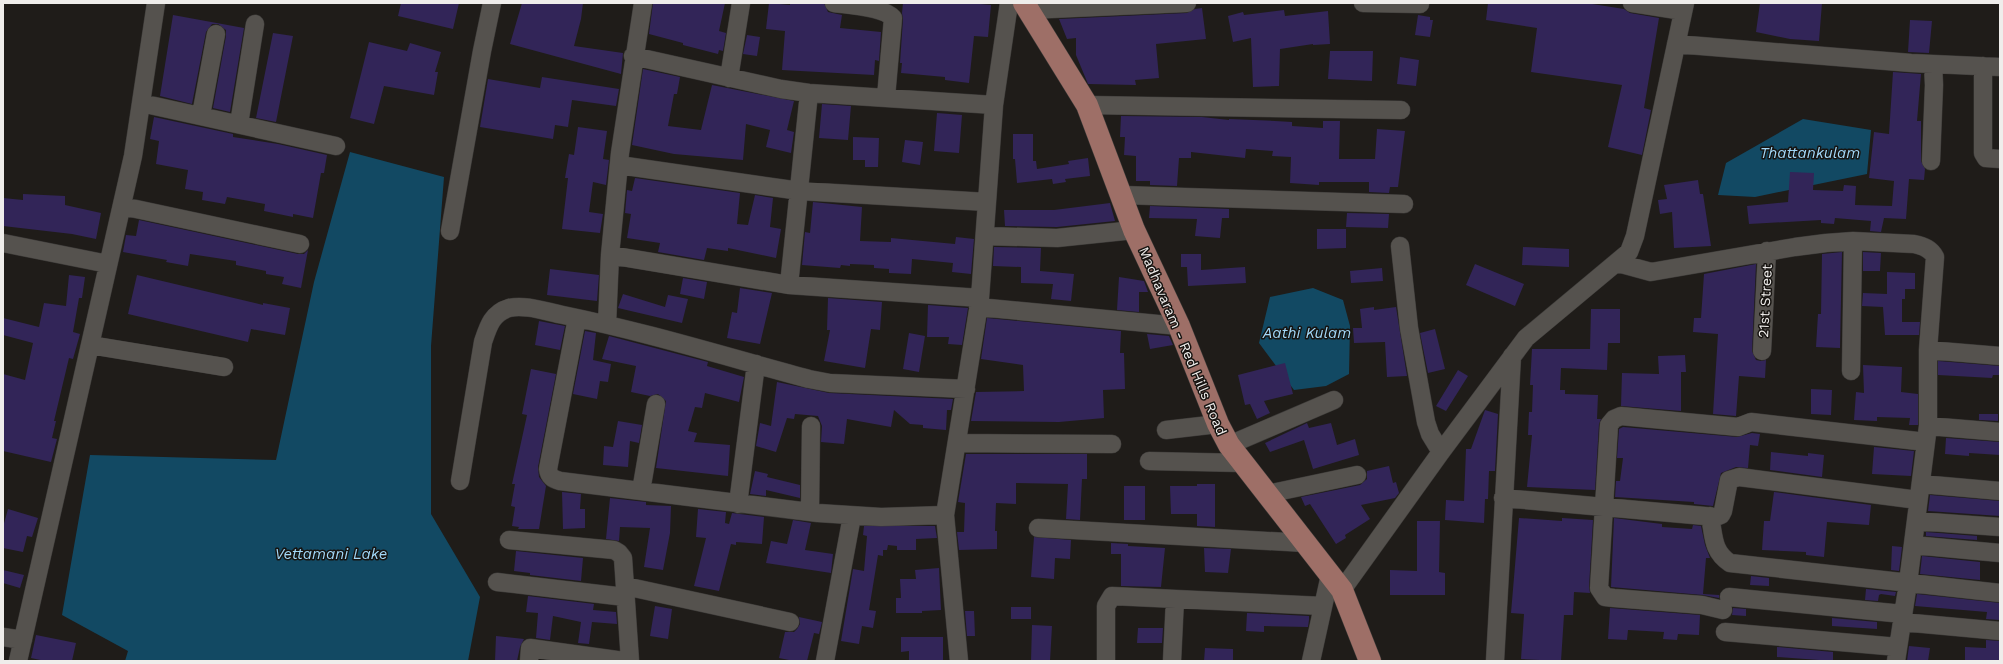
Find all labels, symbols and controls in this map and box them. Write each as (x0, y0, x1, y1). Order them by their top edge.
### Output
water label: Thattankulam (1760, 144, 1860, 162)
street label: Madhavaram - Red Hills Road (1136, 244, 1230, 438)
street label: 21st Street (1755, 264, 1775, 338)
water label: Aathi Kulam (1262, 324, 1351, 342)
water label: Vettamani Lake (275, 545, 387, 563)

